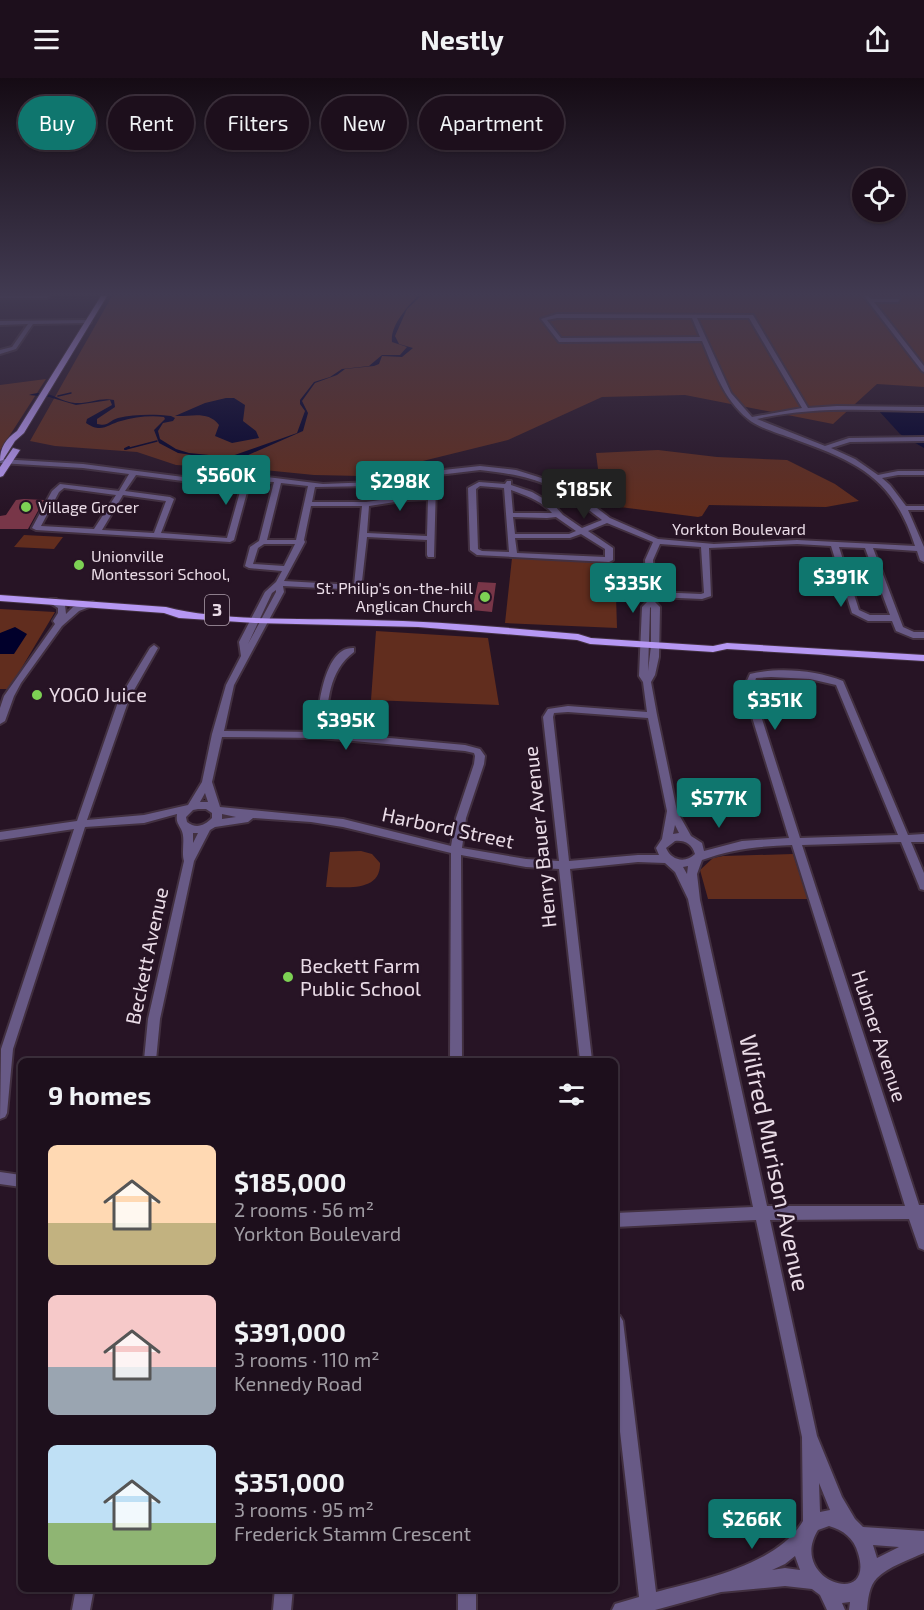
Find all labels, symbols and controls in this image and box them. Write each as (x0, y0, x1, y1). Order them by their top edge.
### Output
icon: menu (30, 23, 63, 56)
text: Nestly (420, 23, 504, 55)
icon: share (861, 23, 894, 56)
chip: Buy (18, 96, 96, 150)
chip: Rent (108, 96, 194, 150)
chip: Filters (206, 96, 309, 150)
chip: New (321, 96, 407, 150)
chip: Apartment (419, 96, 564, 150)
map controls (852, 168, 906, 222)
button: locate (852, 168, 906, 222)
pin: $560K (184, 455, 268, 506)
pin: $298K (358, 461, 442, 512)
text: $560K (196, 462, 256, 486)
text: $298K (370, 468, 430, 492)
pin: $185K (542, 469, 626, 520)
text: $185K (556, 476, 612, 500)
place label: Village Grocer (38, 497, 140, 516)
marker: Village Grocer (19, 500, 33, 514)
street label: Yorkton Boulevard (672, 519, 806, 538)
place label: Unionville Montessori School, (91, 546, 230, 583)
pin: $391K (799, 557, 883, 608)
marker: Unionville Montessori School, (72, 558, 86, 572)
pin: $335K (591, 563, 675, 614)
text: $391K (813, 564, 869, 588)
text: $335K (604, 570, 662, 594)
place label: St. Philip's on-the-hill Anglican Church (316, 578, 473, 615)
marker: St. Philip's on-the-hill Anglican Church (478, 590, 492, 604)
road number: 3 (205, 595, 229, 625)
pin: $351K (733, 680, 817, 731)
place label: YOGO Juice (49, 682, 147, 706)
text: $351K (747, 687, 803, 711)
marker: YOGO Juice (30, 688, 44, 702)
pin: $395K (304, 700, 388, 751)
text: $395K (317, 707, 375, 731)
street label: Henry Bauer Avenue (518, 745, 560, 929)
pin: $577K (677, 778, 761, 829)
text: $577K (691, 785, 747, 809)
street label: Harbord Street (380, 801, 517, 853)
street label: Beckett Avenue (120, 885, 172, 1027)
place label: Beckett Farm Public School (300, 953, 421, 1000)
street label: Hubner Avenue (847, 967, 913, 1105)
marker: Beckett Farm Public School (281, 970, 295, 984)
street label: Wilfred Murison Avenue (734, 1032, 817, 1294)
icon: filters (555, 1078, 588, 1111)
text: 9 homes (48, 1079, 151, 1110)
text: $185,000 (234, 1166, 346, 1197)
icon: home (96, 1169, 168, 1241)
text: 2 rooms · 56 m² (234, 1197, 374, 1221)
text: Yorkton Boulevard (234, 1221, 401, 1245)
text: $391,000 (234, 1316, 346, 1347)
icon: home (96, 1319, 168, 1391)
text: 3 rooms · 110 m² (234, 1347, 380, 1371)
text: Kennedy Road (234, 1371, 362, 1395)
text: $351,000 (234, 1466, 345, 1497)
icon: home (96, 1469, 168, 1541)
text: 3 rooms · 95 m² (234, 1497, 374, 1521)
pin: $266K (710, 1499, 794, 1550)
text: $266K (722, 1506, 782, 1530)
text: Frederick Stamm Crescent (234, 1521, 471, 1545)

